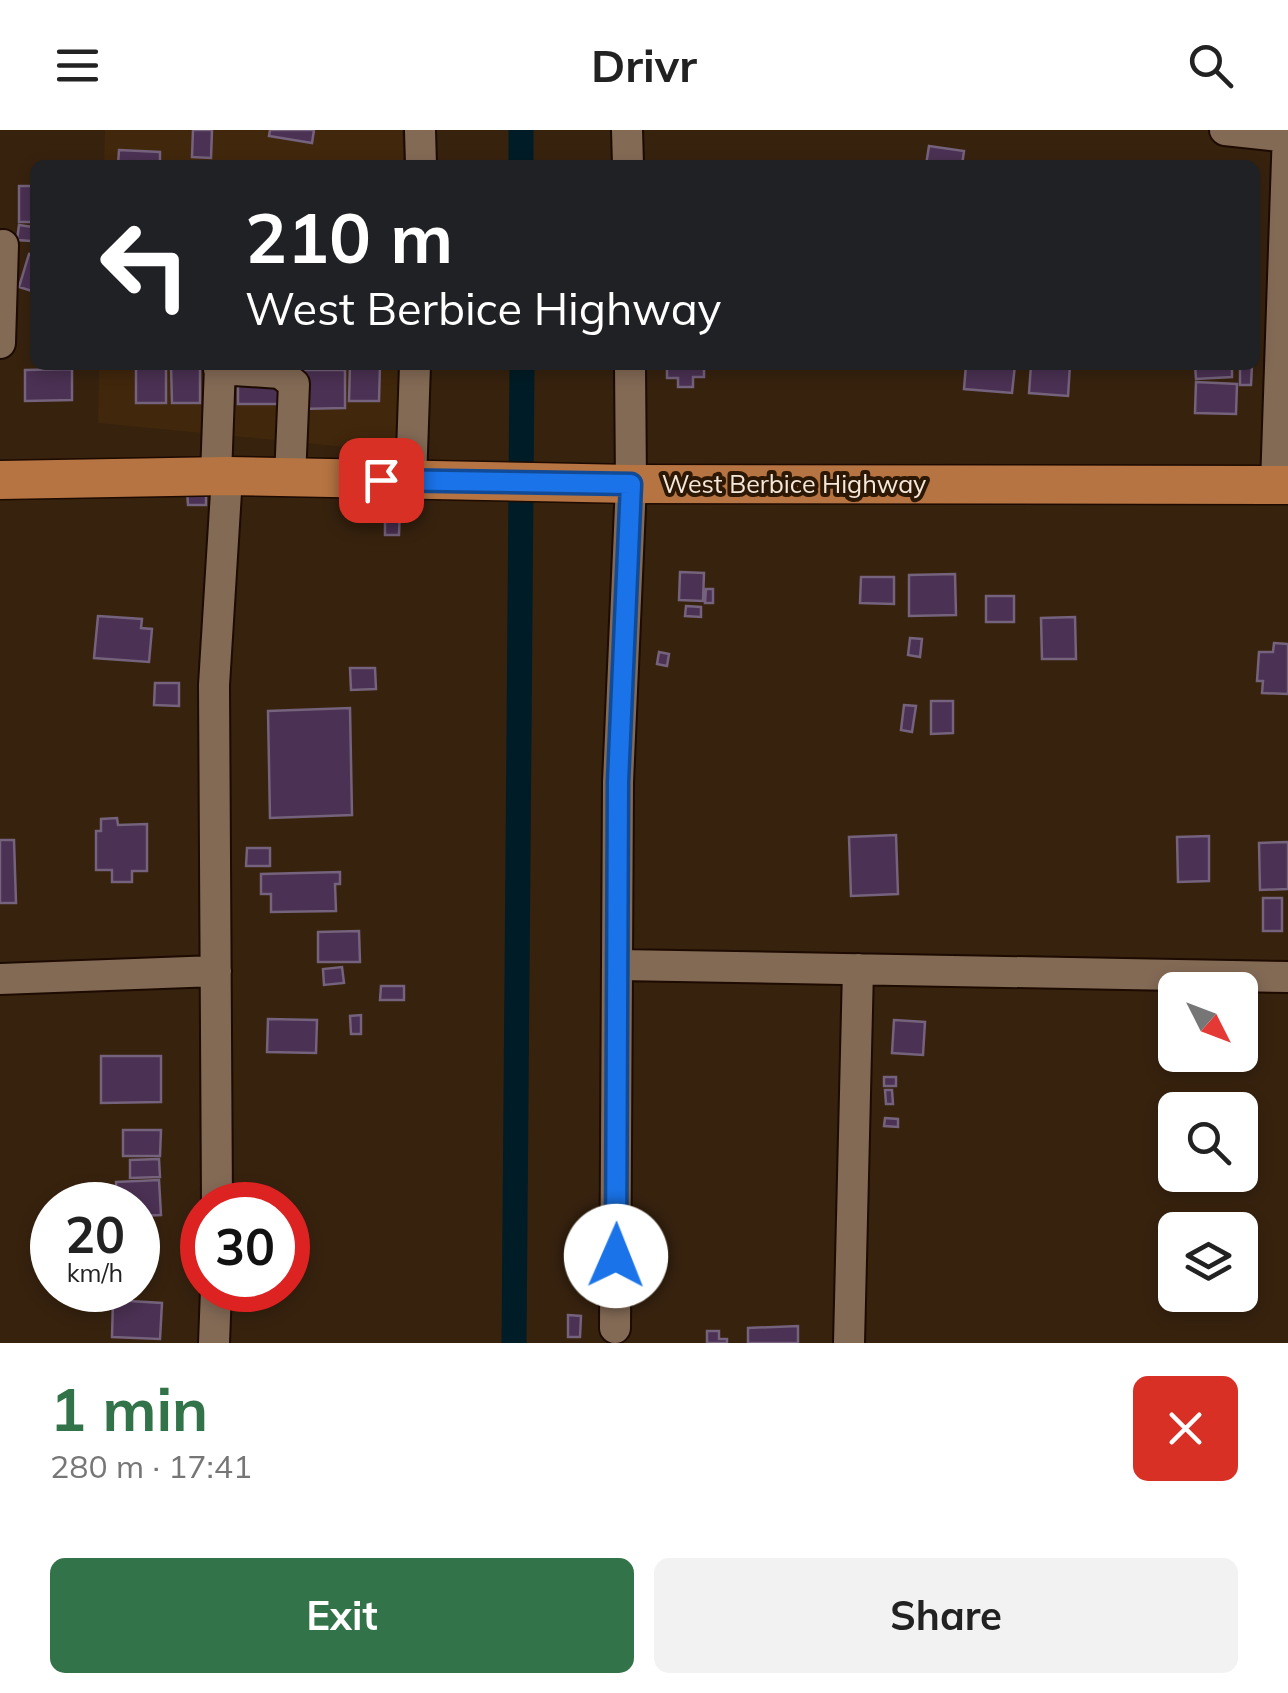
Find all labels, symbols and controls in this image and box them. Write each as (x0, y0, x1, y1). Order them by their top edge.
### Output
text: Drivr (591, 37, 697, 93)
icon: menu (50, 38, 105, 93)
icon: search (1183, 38, 1238, 93)
text: 210 m (245, 193, 453, 281)
icon: left (80, 200, 210, 330)
text: West Berbice Highway (245, 280, 721, 336)
pin (339, 438, 424, 523)
icon: arrive (354, 453, 409, 508)
street label: West Berbice Highway (662, 468, 926, 499)
north arrow (1158, 972, 1258, 1072)
map controls (1158, 972, 1258, 1312)
button: search (1158, 1092, 1258, 1192)
speed limit sign: 30 (180, 1182, 310, 1312)
text: 20 (65, 1203, 125, 1266)
position arrow (564, 1204, 668, 1308)
button: layers (1158, 1212, 1258, 1312)
text: km/h (67, 1257, 123, 1288)
text: 1 min (50, 1371, 208, 1446)
button: close (1133, 1376, 1238, 1481)
text: 280 m · 17:41 (50, 1446, 252, 1486)
button: Exit (50, 1558, 634, 1673)
button: Share (654, 1558, 1238, 1673)

